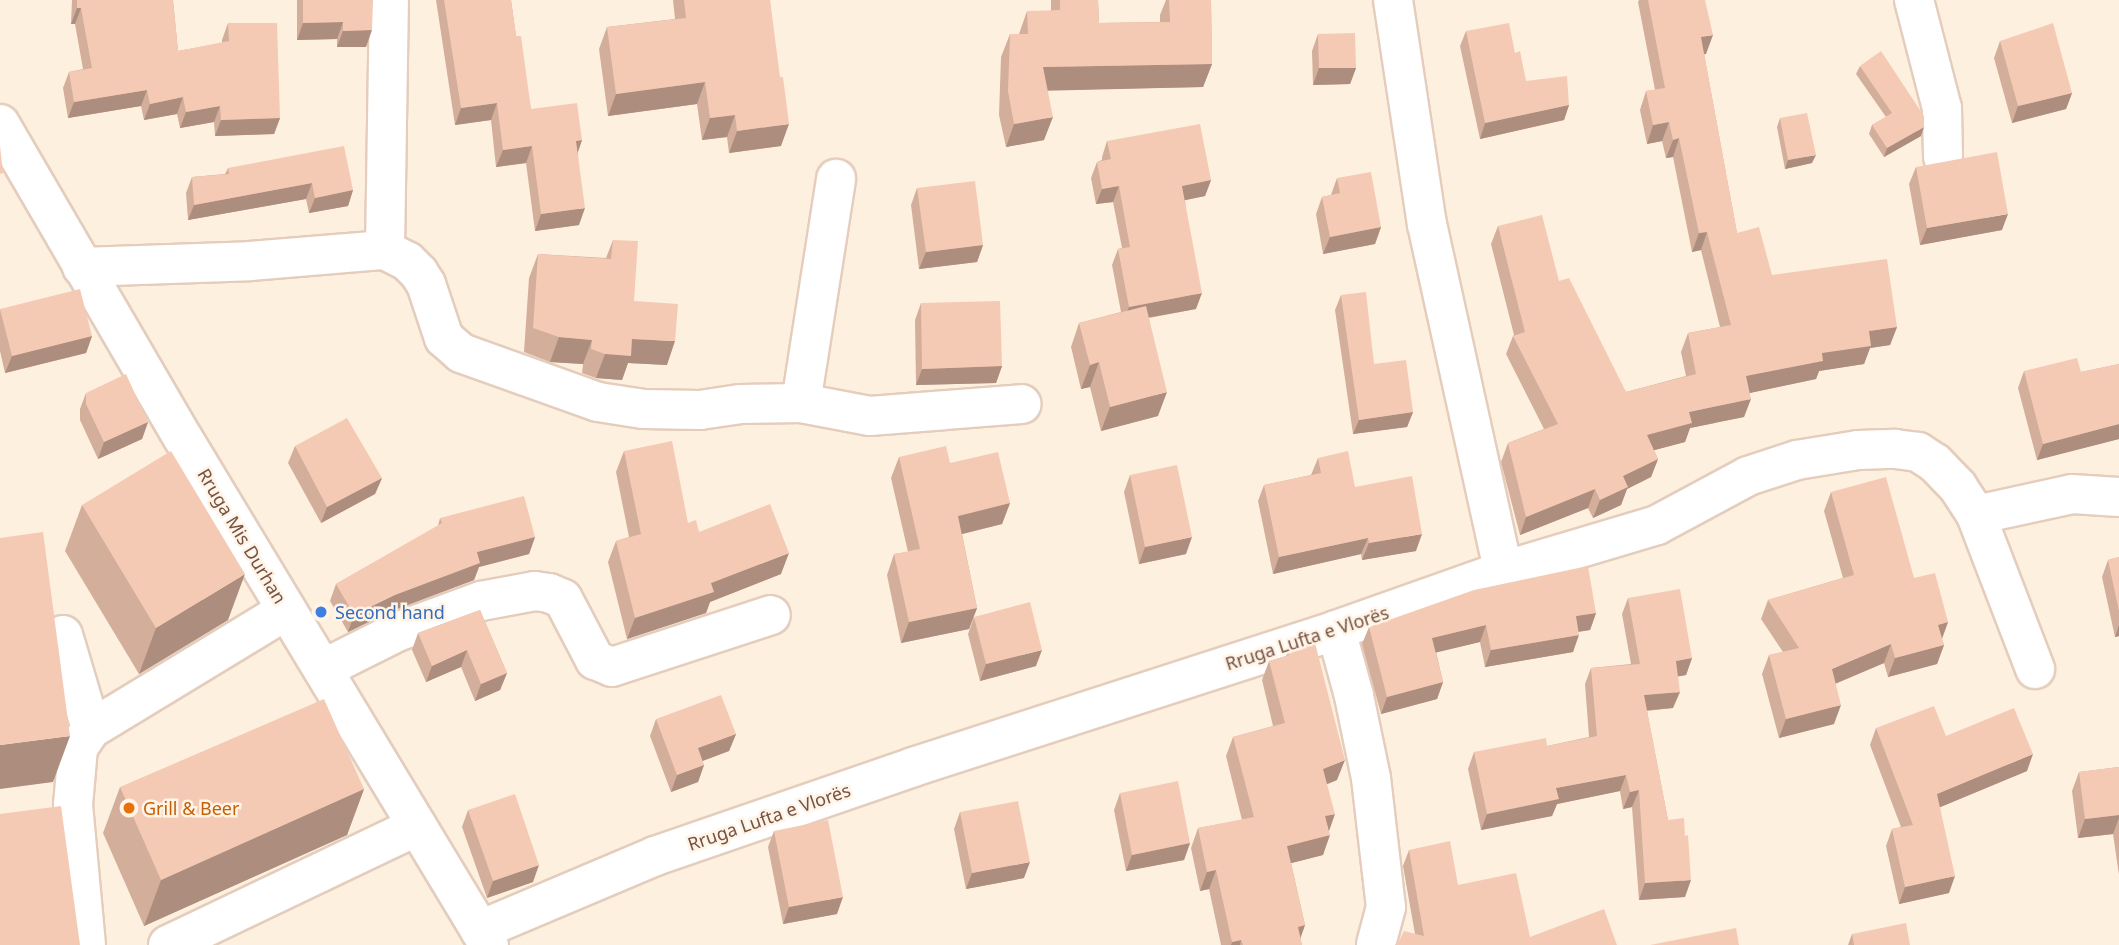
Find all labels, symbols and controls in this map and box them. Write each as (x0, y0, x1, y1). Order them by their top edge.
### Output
street label: Rruga Mis Durhan (193, 464, 291, 608)
place label: Second hand (335, 601, 445, 623)
street label: Rruga Lufta e Vlorës (1223, 601, 1391, 675)
marker: Second hand (313, 604, 329, 620)
street label: Rruga Lufta e Vlorës (685, 779, 853, 855)
place label: Grill & Beer (143, 797, 239, 819)
marker: Grill & Beer (121, 800, 137, 816)

